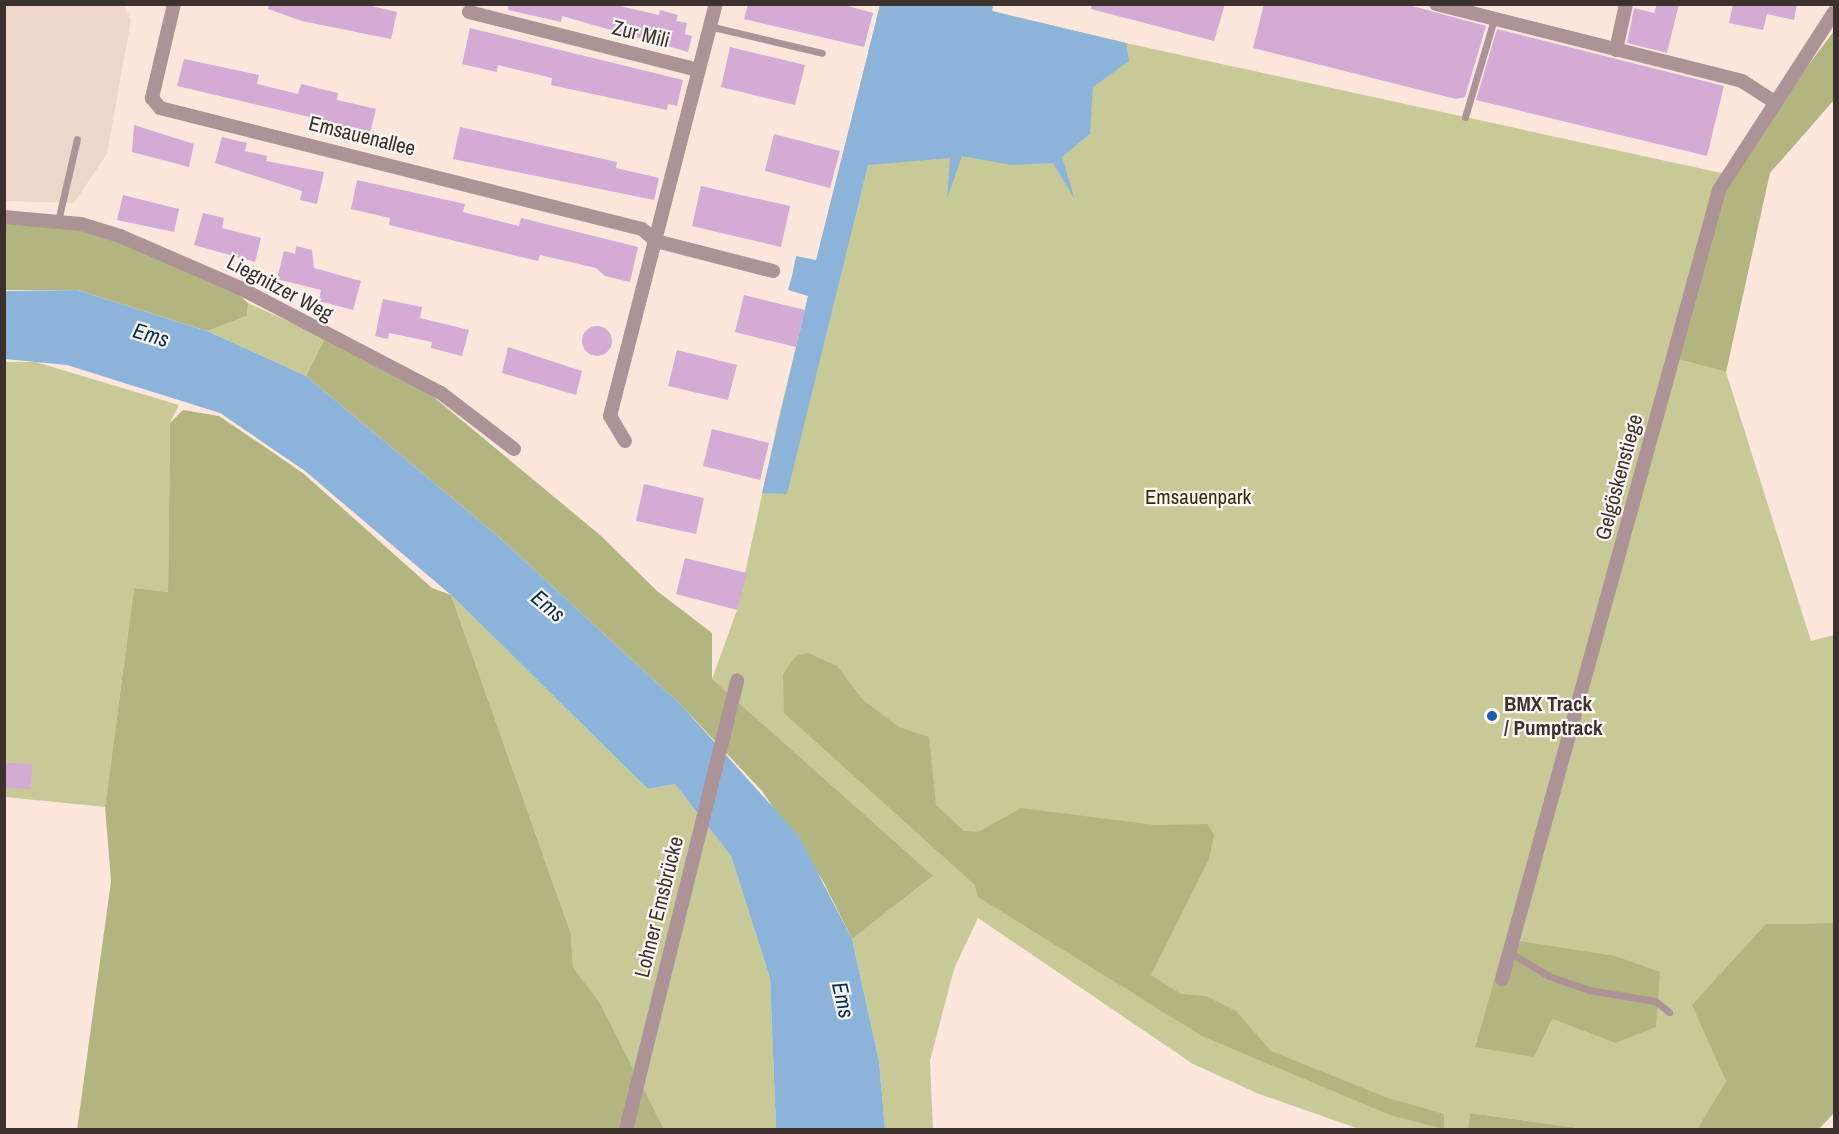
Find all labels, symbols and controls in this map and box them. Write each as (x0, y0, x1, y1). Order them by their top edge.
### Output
street label: Zur Mili (610, 15, 672, 53)
street label: Emsauenallee (306, 111, 418, 161)
street label: Liegnitzer Weg (223, 250, 337, 326)
water label: Ems (130, 317, 172, 353)
street label: Gelgöskenstiege (1590, 411, 1648, 543)
park label: Emsauenpark (1145, 484, 1251, 510)
water label: Ems (526, 584, 570, 628)
place label: BMX Track / Pumptrack (1504, 691, 1603, 741)
marker: BMX Track / Pumptrack (1485, 709, 1499, 723)
street label: Lohner Emsbrücke (629, 834, 689, 980)
water label: Ems (826, 979, 860, 1021)

